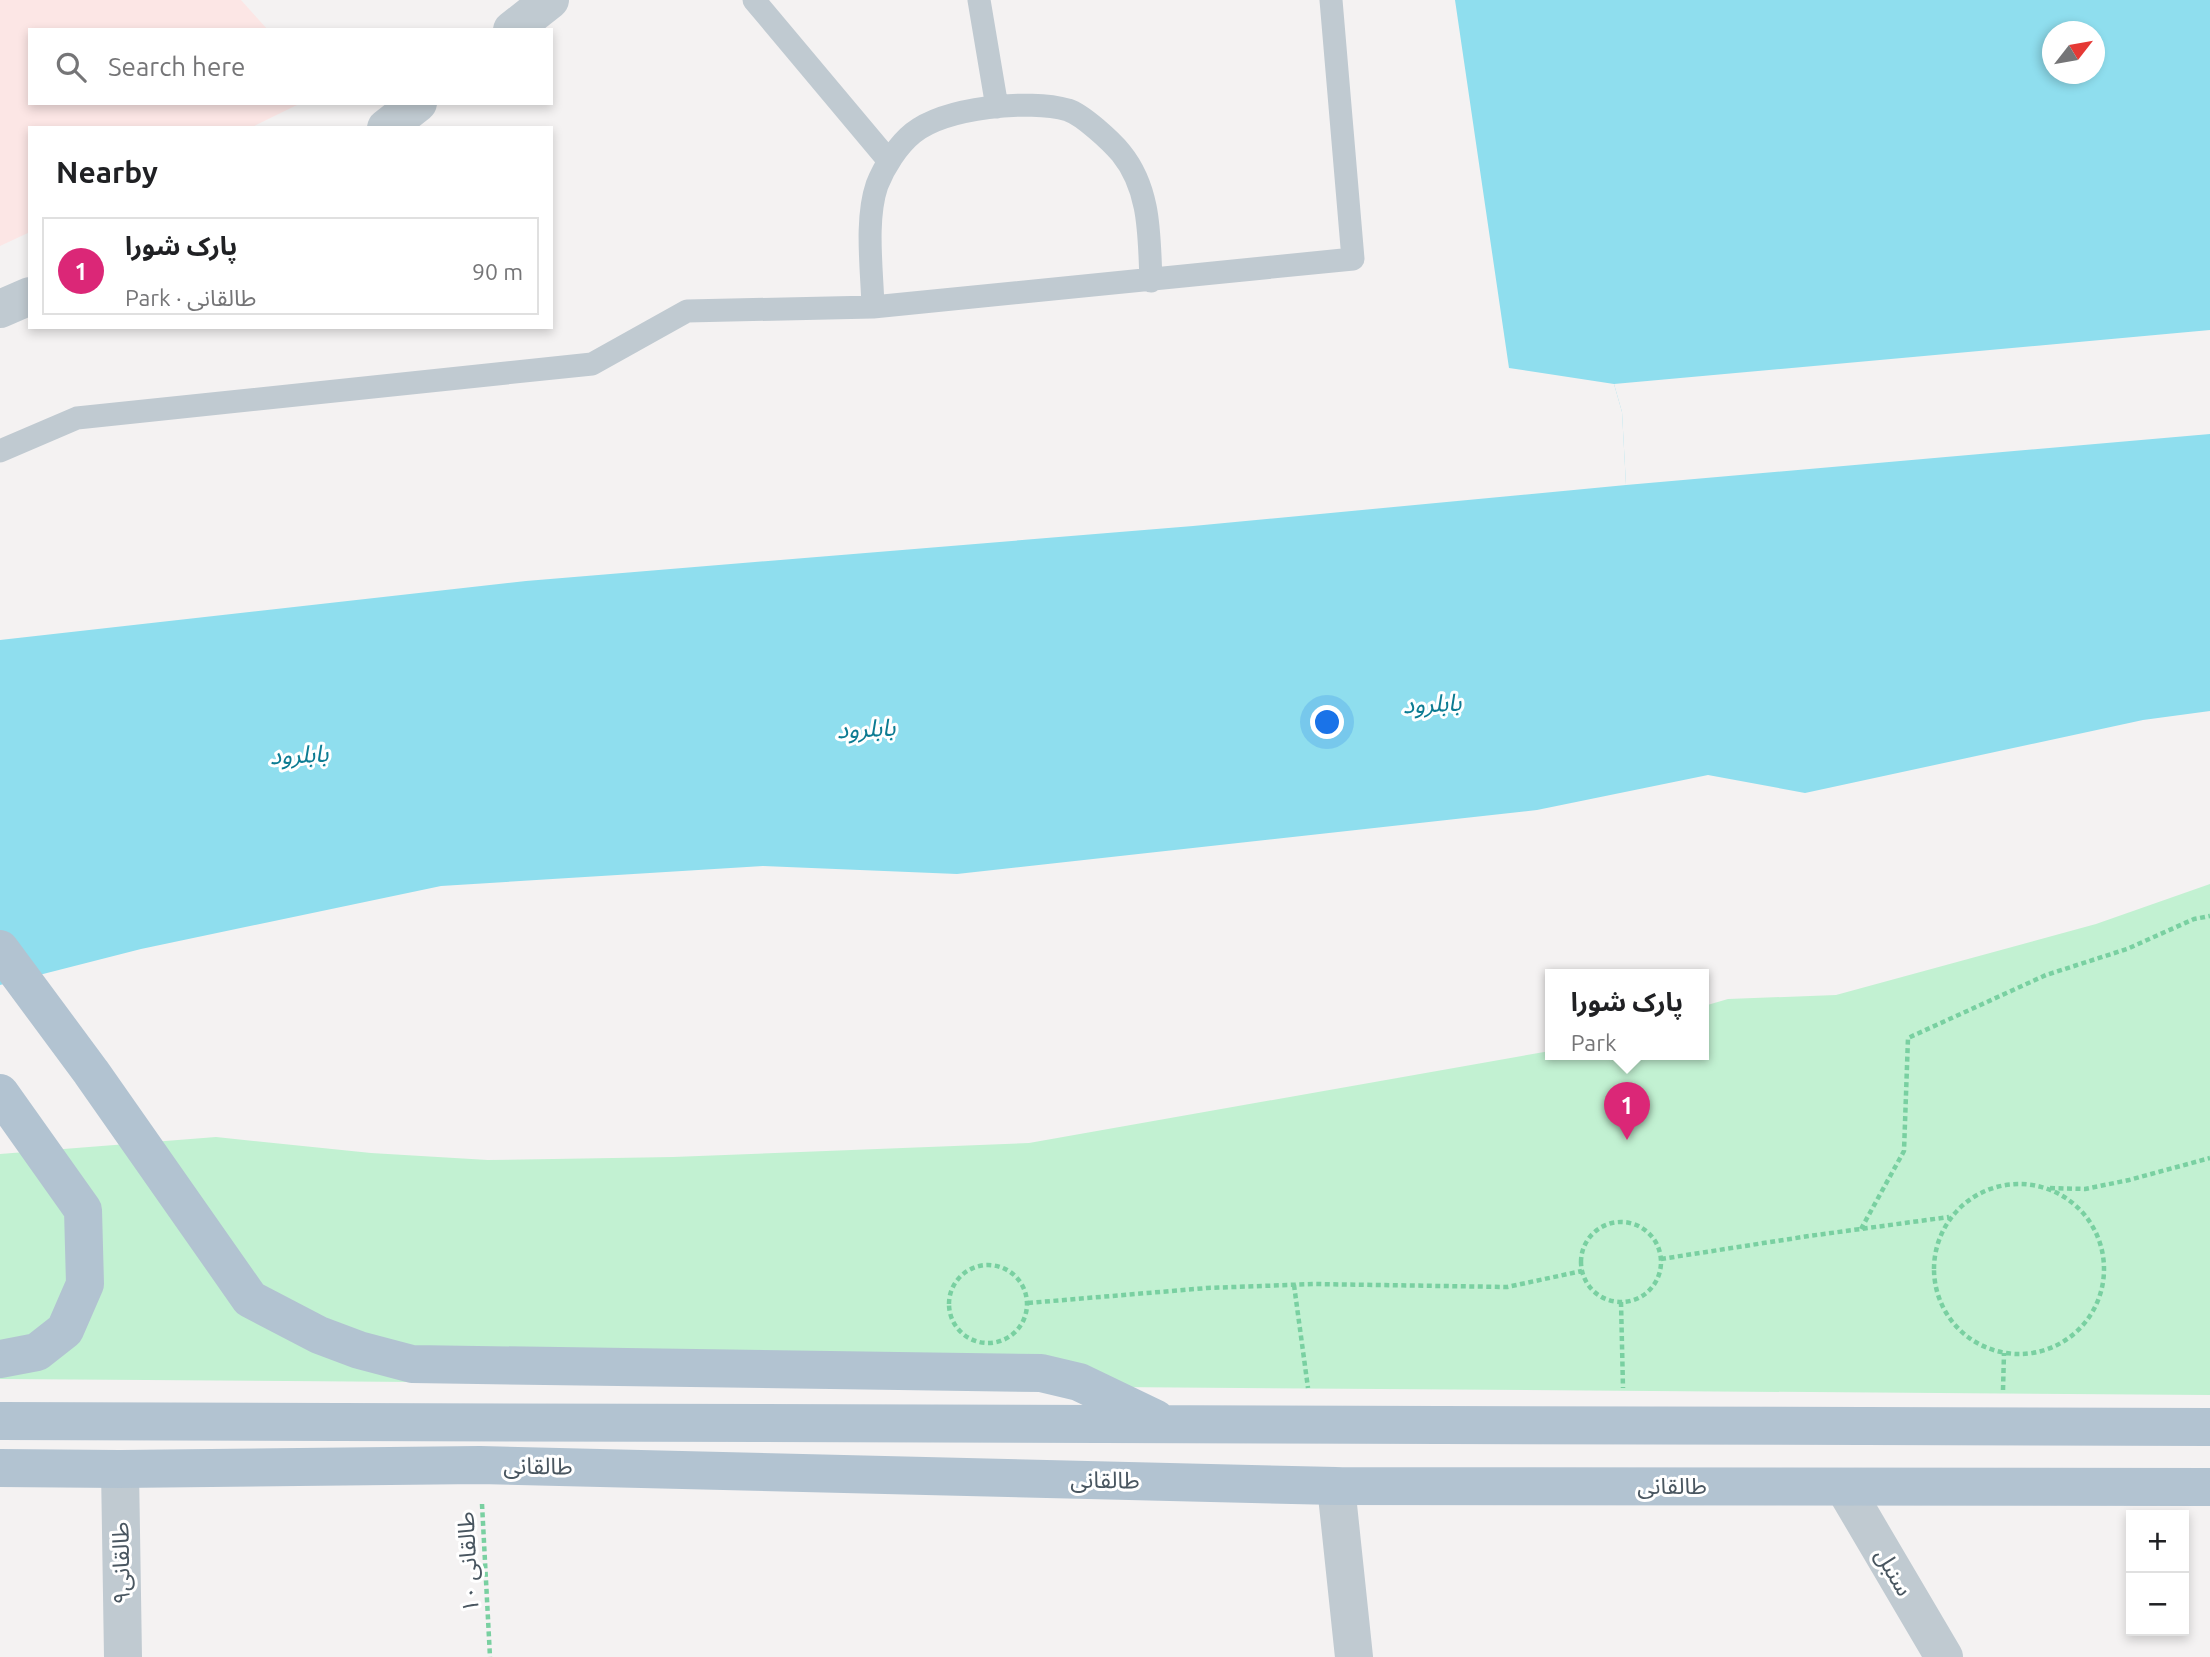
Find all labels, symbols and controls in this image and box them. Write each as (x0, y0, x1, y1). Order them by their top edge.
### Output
north arrow (2042, 21, 2105, 84)
search box (28, 28, 553, 105)
icon: search (52, 48, 90, 86)
text: Search here (108, 52, 245, 81)
text: Nearby (56, 155, 158, 189)
text: پارک شورا (125, 231, 237, 260)
text: 1 (75, 259, 87, 284)
text: 90 m (472, 259, 523, 284)
text: Park · طالقانی (125, 285, 256, 310)
water label: بابلرود (1402, 688, 1463, 720)
your location (1310, 705, 1344, 739)
water label: بابلرود (836, 713, 897, 745)
water label: بابلرود (269, 739, 330, 771)
popup (1545, 969, 1709, 1060)
text: پارک شورا (1571, 987, 1683, 1016)
text: Park (1571, 1030, 1617, 1055)
pin: 1 (1604, 1082, 1650, 1140)
street label: طالقانی (503, 1452, 573, 1480)
street label: طالقانی (1070, 1466, 1140, 1494)
street label: طالقانی (1637, 1473, 1707, 1499)
map controls (2126, 1510, 2189, 1636)
button: + (2126, 1510, 2189, 1573)
street label: طالقانی ۱۰ (452, 1511, 484, 1613)
street label: طالقانی۹ (107, 1521, 135, 1605)
street label: سنبل (1870, 1544, 1918, 1600)
button: − (2126, 1573, 2189, 1636)

